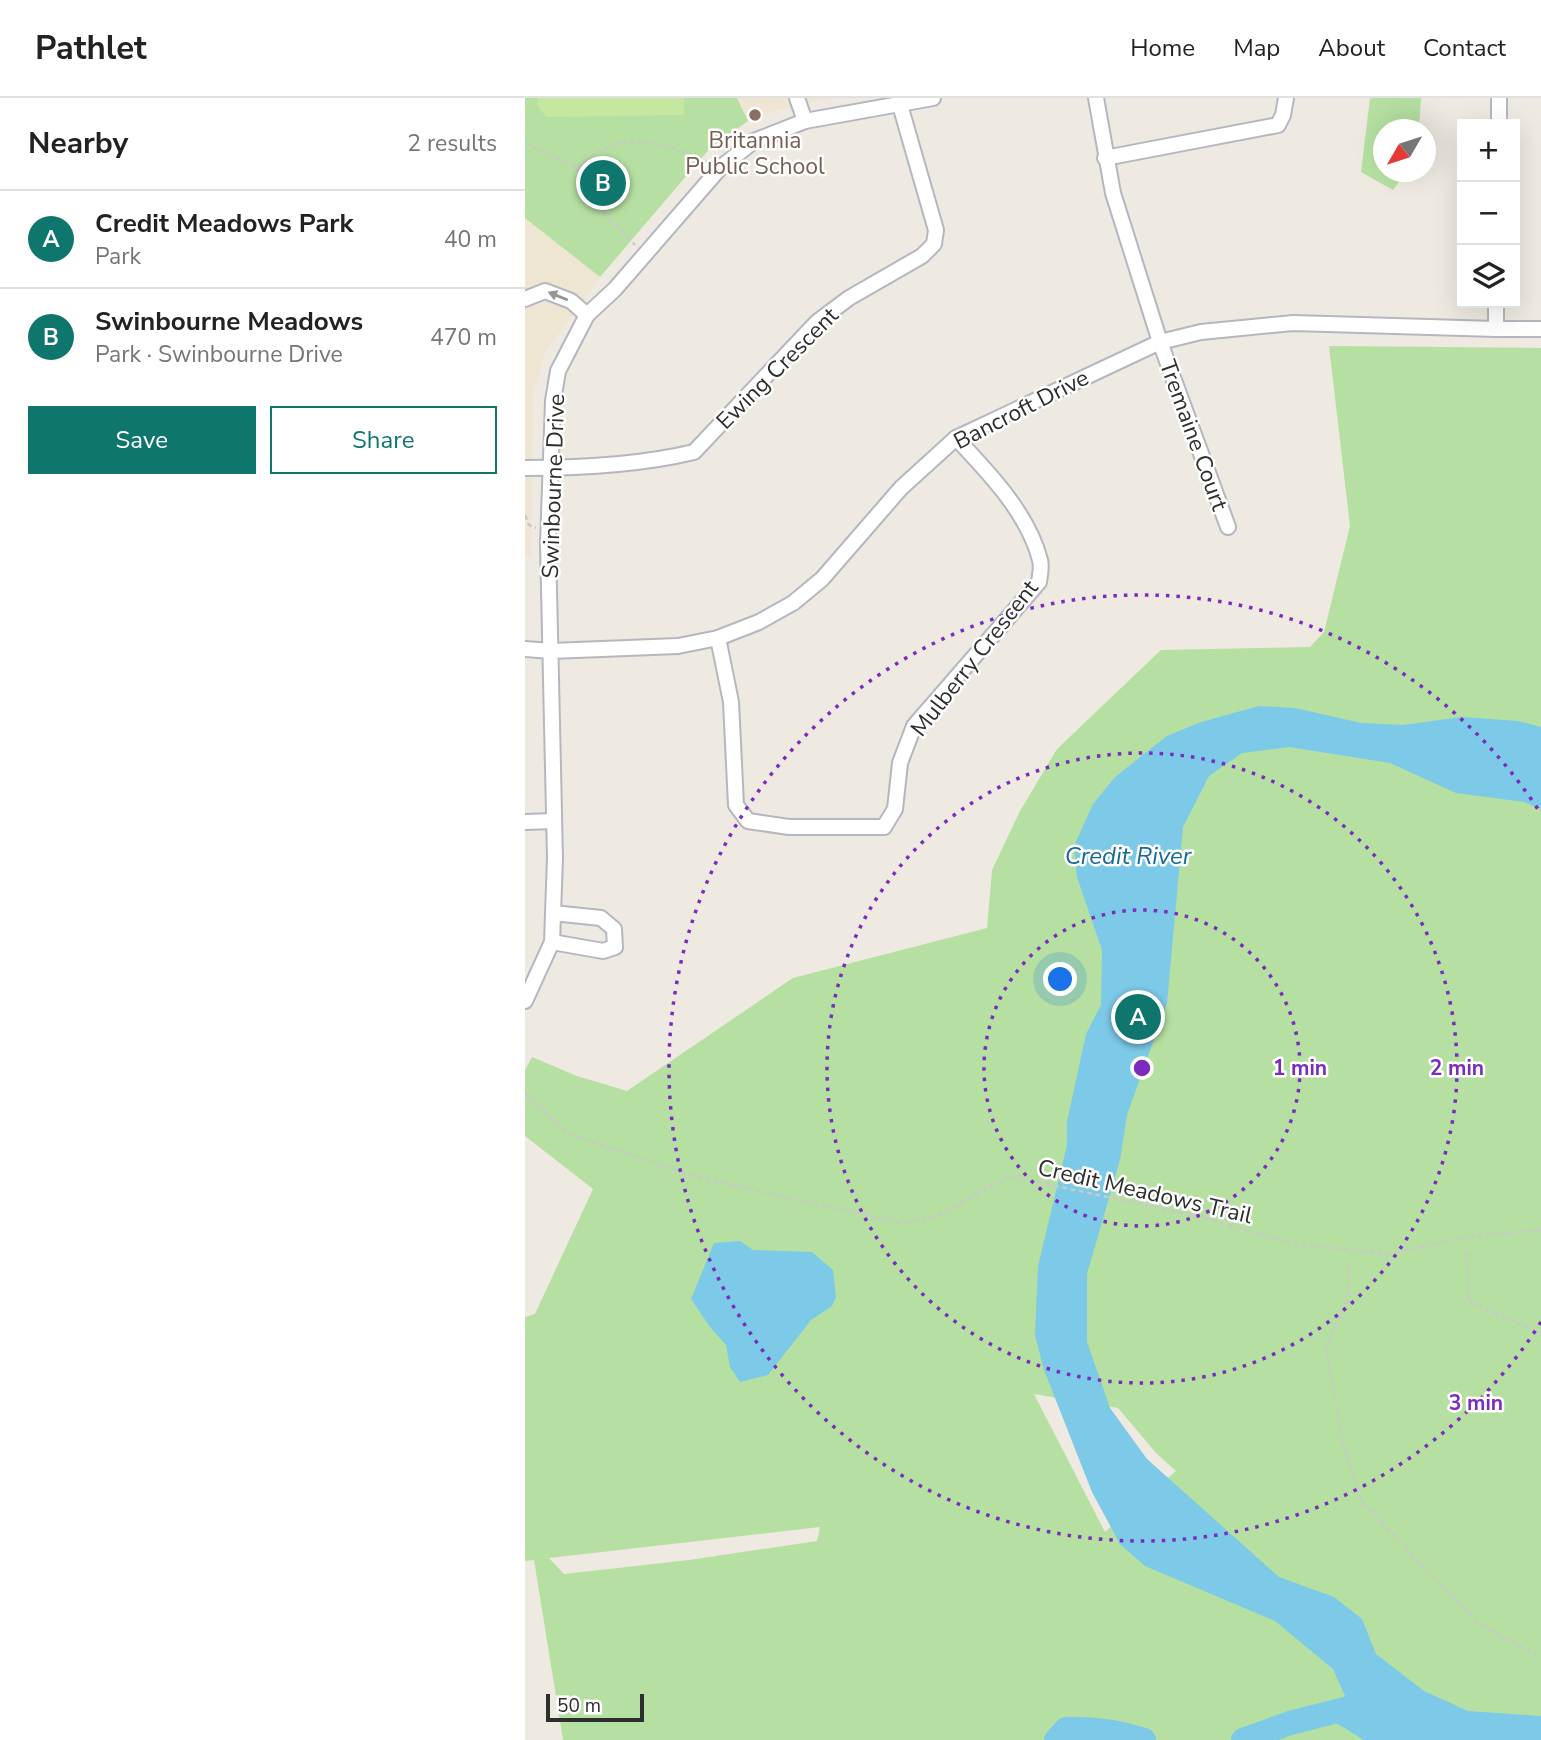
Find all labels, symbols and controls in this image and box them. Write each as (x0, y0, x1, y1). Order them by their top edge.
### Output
text: Pathlet (35, 26, 147, 71)
text: Home (1130, 32, 1195, 64)
text: Map (1233, 32, 1280, 64)
text: About (1318, 32, 1385, 64)
text: Contact (1423, 32, 1506, 64)
marker: Britannia Public School (747, 107, 763, 123)
north arrow (1373, 119, 1436, 182)
map controls (1457, 119, 1520, 308)
button: + (1457, 119, 1520, 182)
text: Nearby (28, 123, 128, 164)
place label: Britannia Public School (685, 125, 825, 182)
text: 2 results (407, 128, 497, 159)
pin: B (580, 157, 626, 209)
button: − (1457, 182, 1520, 245)
text: Credit Meadows Park (95, 206, 354, 241)
text: A (42, 224, 60, 255)
text: 40 m (444, 224, 497, 255)
text: Park (95, 241, 141, 272)
button: layers (1457, 245, 1520, 308)
one-way arrow (547, 291, 568, 302)
street label: Ewing Crescent (709, 300, 846, 436)
text: Swinbourne Meadows (95, 304, 363, 339)
text: B (43, 322, 59, 353)
text: 470 m (430, 322, 497, 353)
text: Park · Swinbourne Drive (95, 339, 343, 370)
street label: Tremaine Court (1152, 356, 1235, 516)
street label: Bancroft Drive (948, 362, 1094, 457)
street label: Swinbourne Drive (535, 393, 572, 579)
button: Save (28, 406, 256, 474)
button: Share (270, 406, 497, 474)
street label: Mulberry Crescent (904, 573, 1046, 743)
water label: Credit River (1065, 840, 1193, 872)
your location (1043, 962, 1077, 996)
pin: A (1115, 991, 1161, 1043)
text: 1 min (1273, 1054, 1327, 1082)
text: 2 min (1430, 1054, 1484, 1082)
centre of rings (1130, 1056, 1154, 1080)
street label: Credit Meadows Trail (1035, 1152, 1255, 1231)
text: 3 min (1449, 1389, 1503, 1417)
scale bar (546, 1691, 644, 1723)
text: 50 m (557, 1693, 601, 1719)

